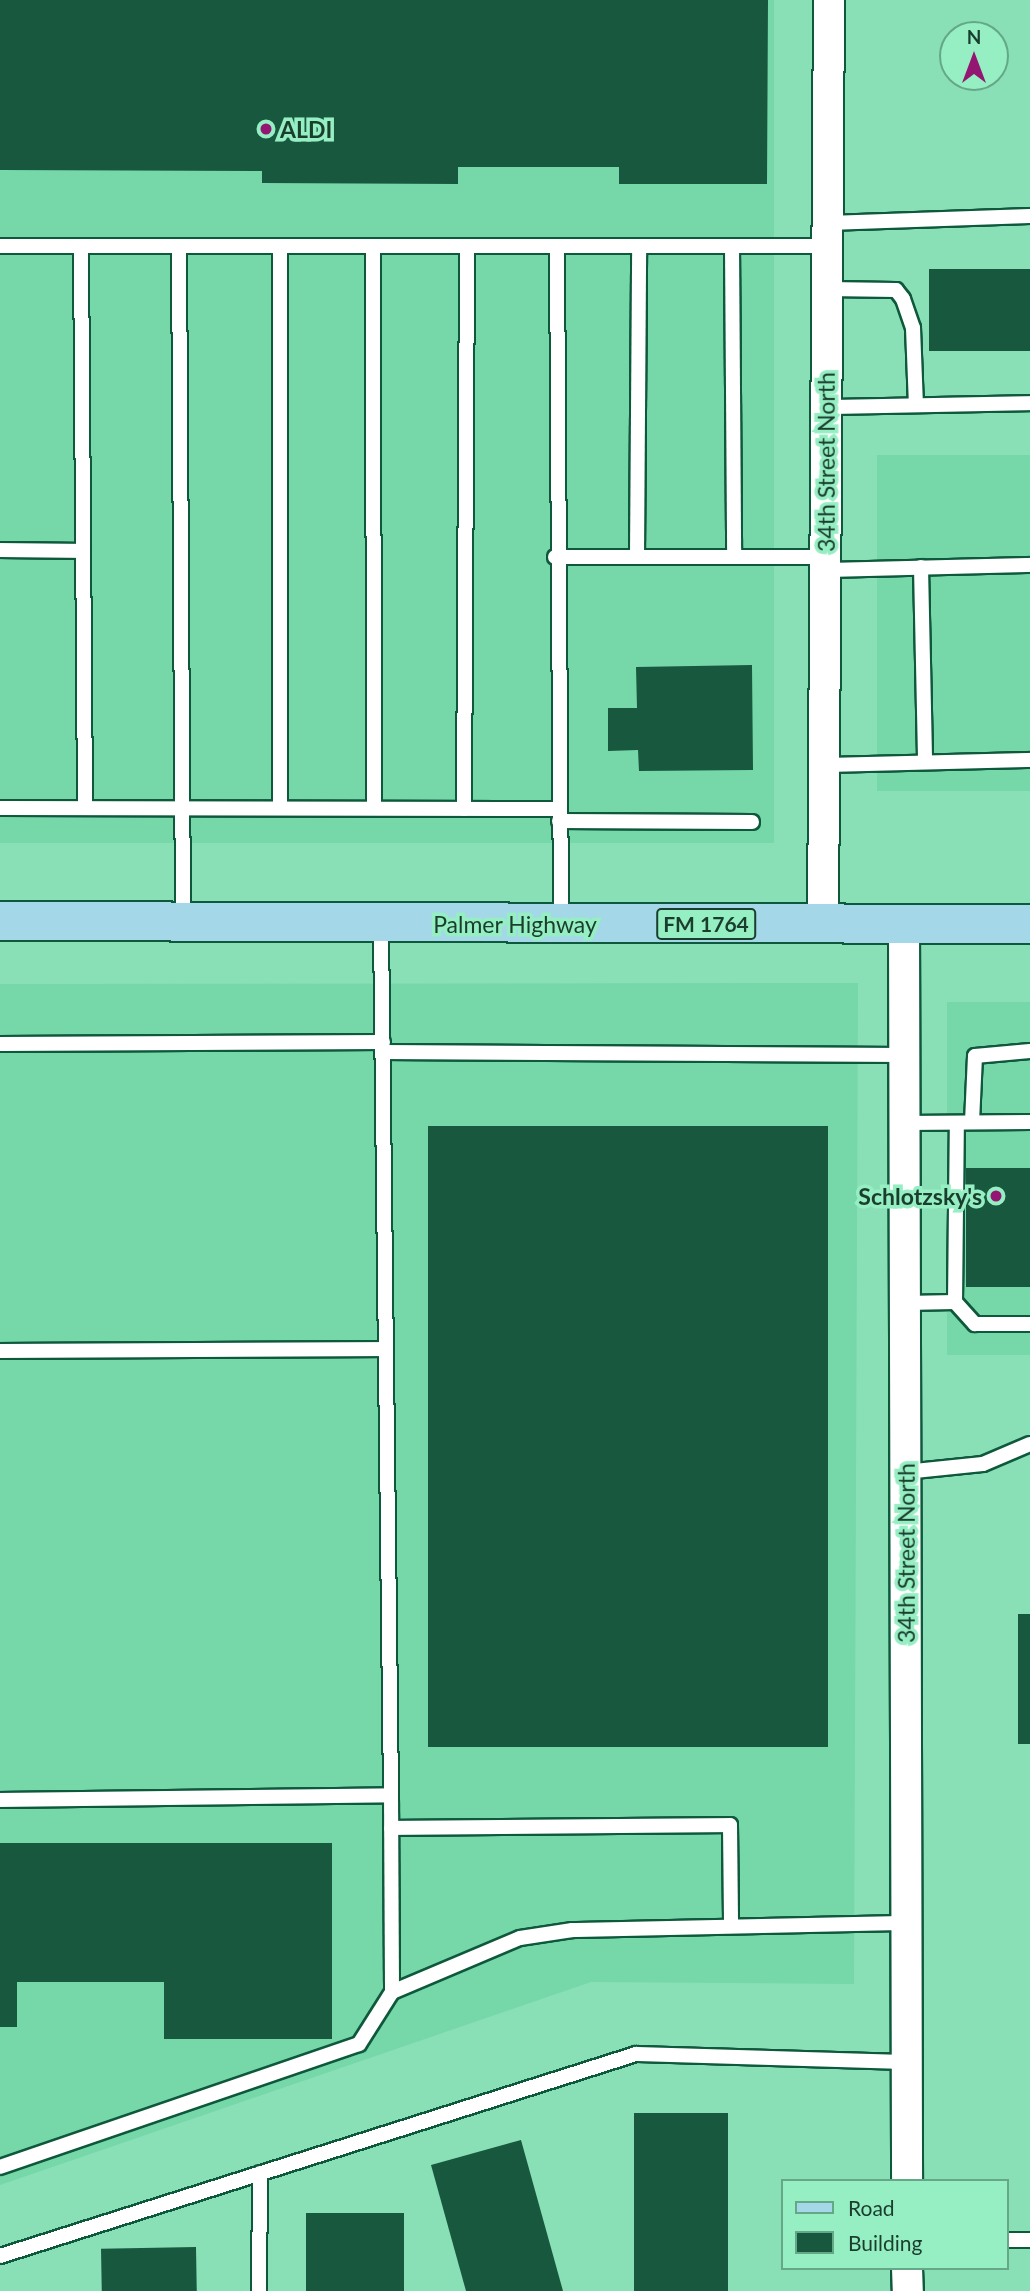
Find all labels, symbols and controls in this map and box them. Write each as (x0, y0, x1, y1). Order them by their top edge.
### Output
north arrow (939, 21, 1009, 91)
text: N (967, 25, 981, 48)
place label: ALDI (280, 115, 332, 143)
marker: ALDI (258, 121, 274, 137)
street label: 34th Street North (812, 372, 840, 552)
road number: FM 1764 (655, 906, 757, 942)
street label: Palmer Highway (433, 910, 597, 938)
place label: Schlotzsky's (858, 1182, 982, 1210)
marker: Schlotzsky's (988, 1188, 1004, 1204)
street label: 34th Street North (892, 1463, 920, 1643)
legend (782, 2179, 1009, 2270)
text: Road (848, 2195, 895, 2220)
text: Building (848, 2230, 923, 2255)

